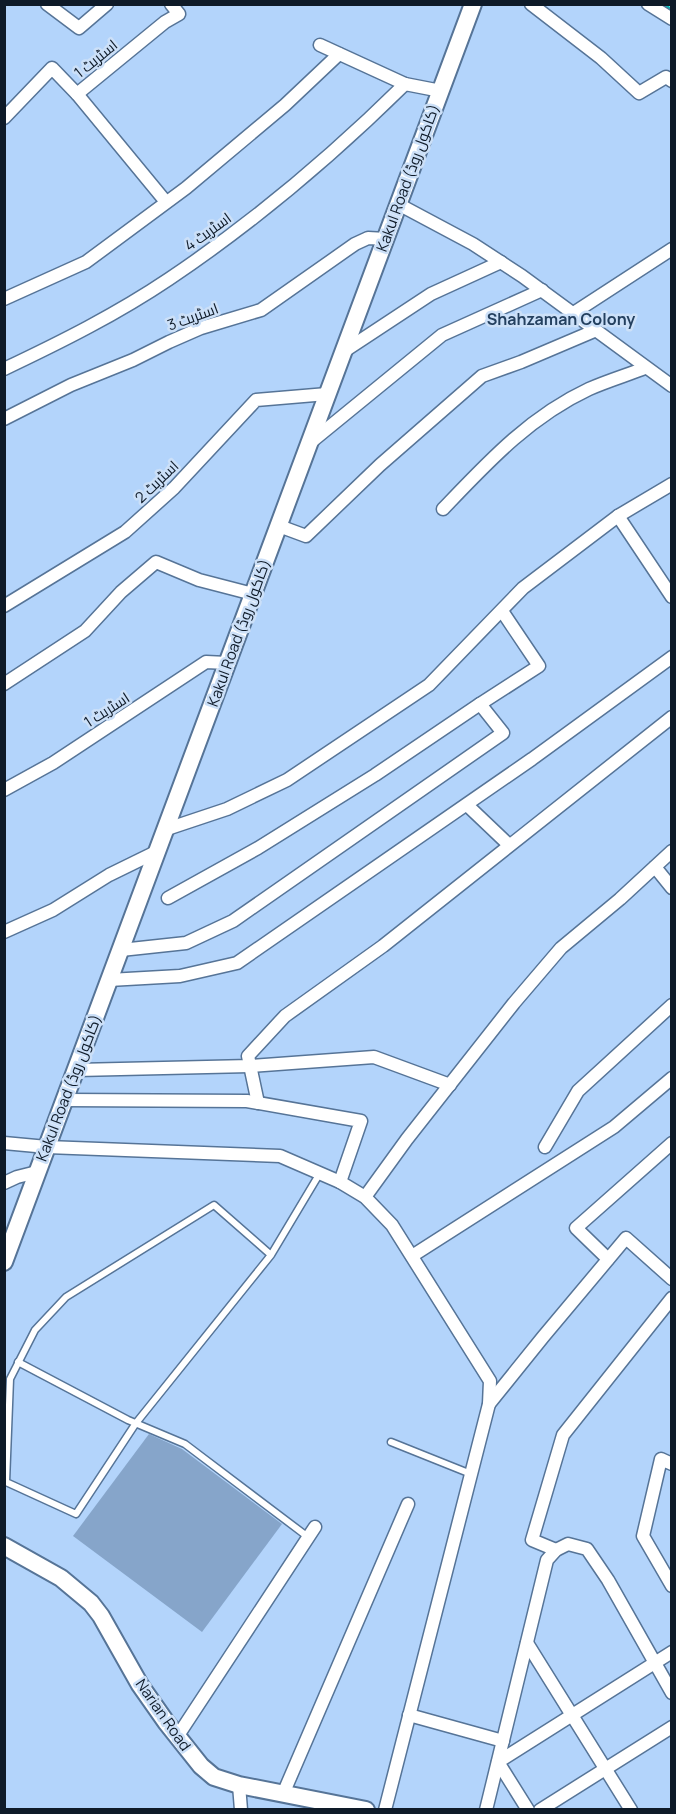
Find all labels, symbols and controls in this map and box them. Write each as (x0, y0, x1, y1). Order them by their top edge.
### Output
street label: اسٹریٹ 1 (69, 35, 122, 83)
street label: Kakul Road (کاکول روڈ) (371, 101, 444, 255)
street label: اسٹریٹ 4 (180, 207, 236, 256)
street label: اسٹریٹ 3 (164, 298, 221, 335)
district label: Shahzaman Colony (487, 308, 635, 330)
street label: اسٹریٹ 2 (130, 456, 183, 508)
street label: Kakul Road (کاکول روڈ) (202, 556, 275, 710)
street label: اسٹریٹ 1 (80, 687, 134, 732)
street label: Kakul Road (کاکول روڈ) (31, 1011, 106, 1164)
street label: Narian Road (131, 1675, 196, 1755)

